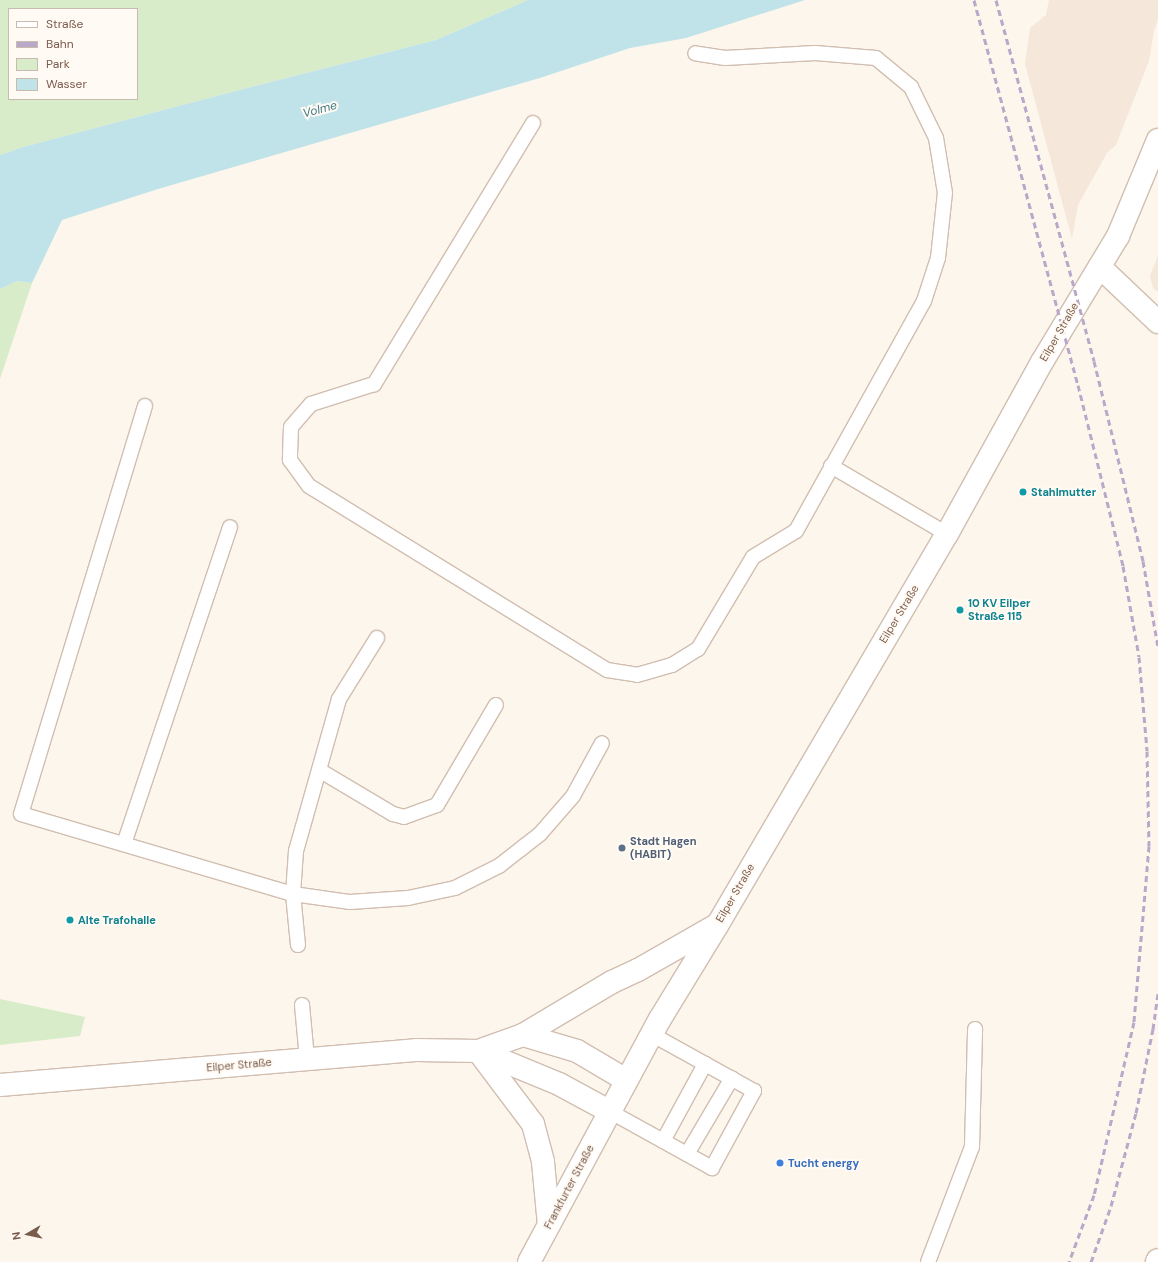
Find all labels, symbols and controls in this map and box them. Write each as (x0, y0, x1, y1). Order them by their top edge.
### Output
legend (8, 8, 138, 100)
text: Straße (46, 16, 83, 32)
text: Bahn (46, 36, 74, 52)
text: Park (46, 56, 70, 72)
text: Wasser (46, 76, 87, 92)
water label: Volme (301, 99, 339, 121)
street label: Eilper Straße (1037, 300, 1081, 364)
place label: Stahlmutter (1031, 485, 1096, 499)
marker: Stahlmutter (1018, 487, 1028, 497)
street label: Eilper Straße (876, 583, 922, 645)
place label: 10 KV Eilper Straße 115 (968, 597, 1031, 623)
marker: 10 KV Eilper Straße 115 (955, 605, 965, 615)
place label: Stadt Hagen (HABIT) (630, 835, 696, 861)
marker: Stadt Hagen (HABIT) (617, 843, 627, 853)
street label: Eilper Straße (713, 861, 757, 925)
place label: Alte Trafohalle (78, 913, 156, 927)
marker: Alte Trafohalle (65, 915, 75, 925)
street label: Eilper Straße (206, 1056, 272, 1074)
street label: Frankfurter Straße (541, 1143, 597, 1231)
place label: Tucht energy (788, 1156, 859, 1170)
marker: Tucht energy (775, 1158, 785, 1168)
north arrow (8, 1214, 48, 1254)
text: N (9, 1231, 24, 1241)

